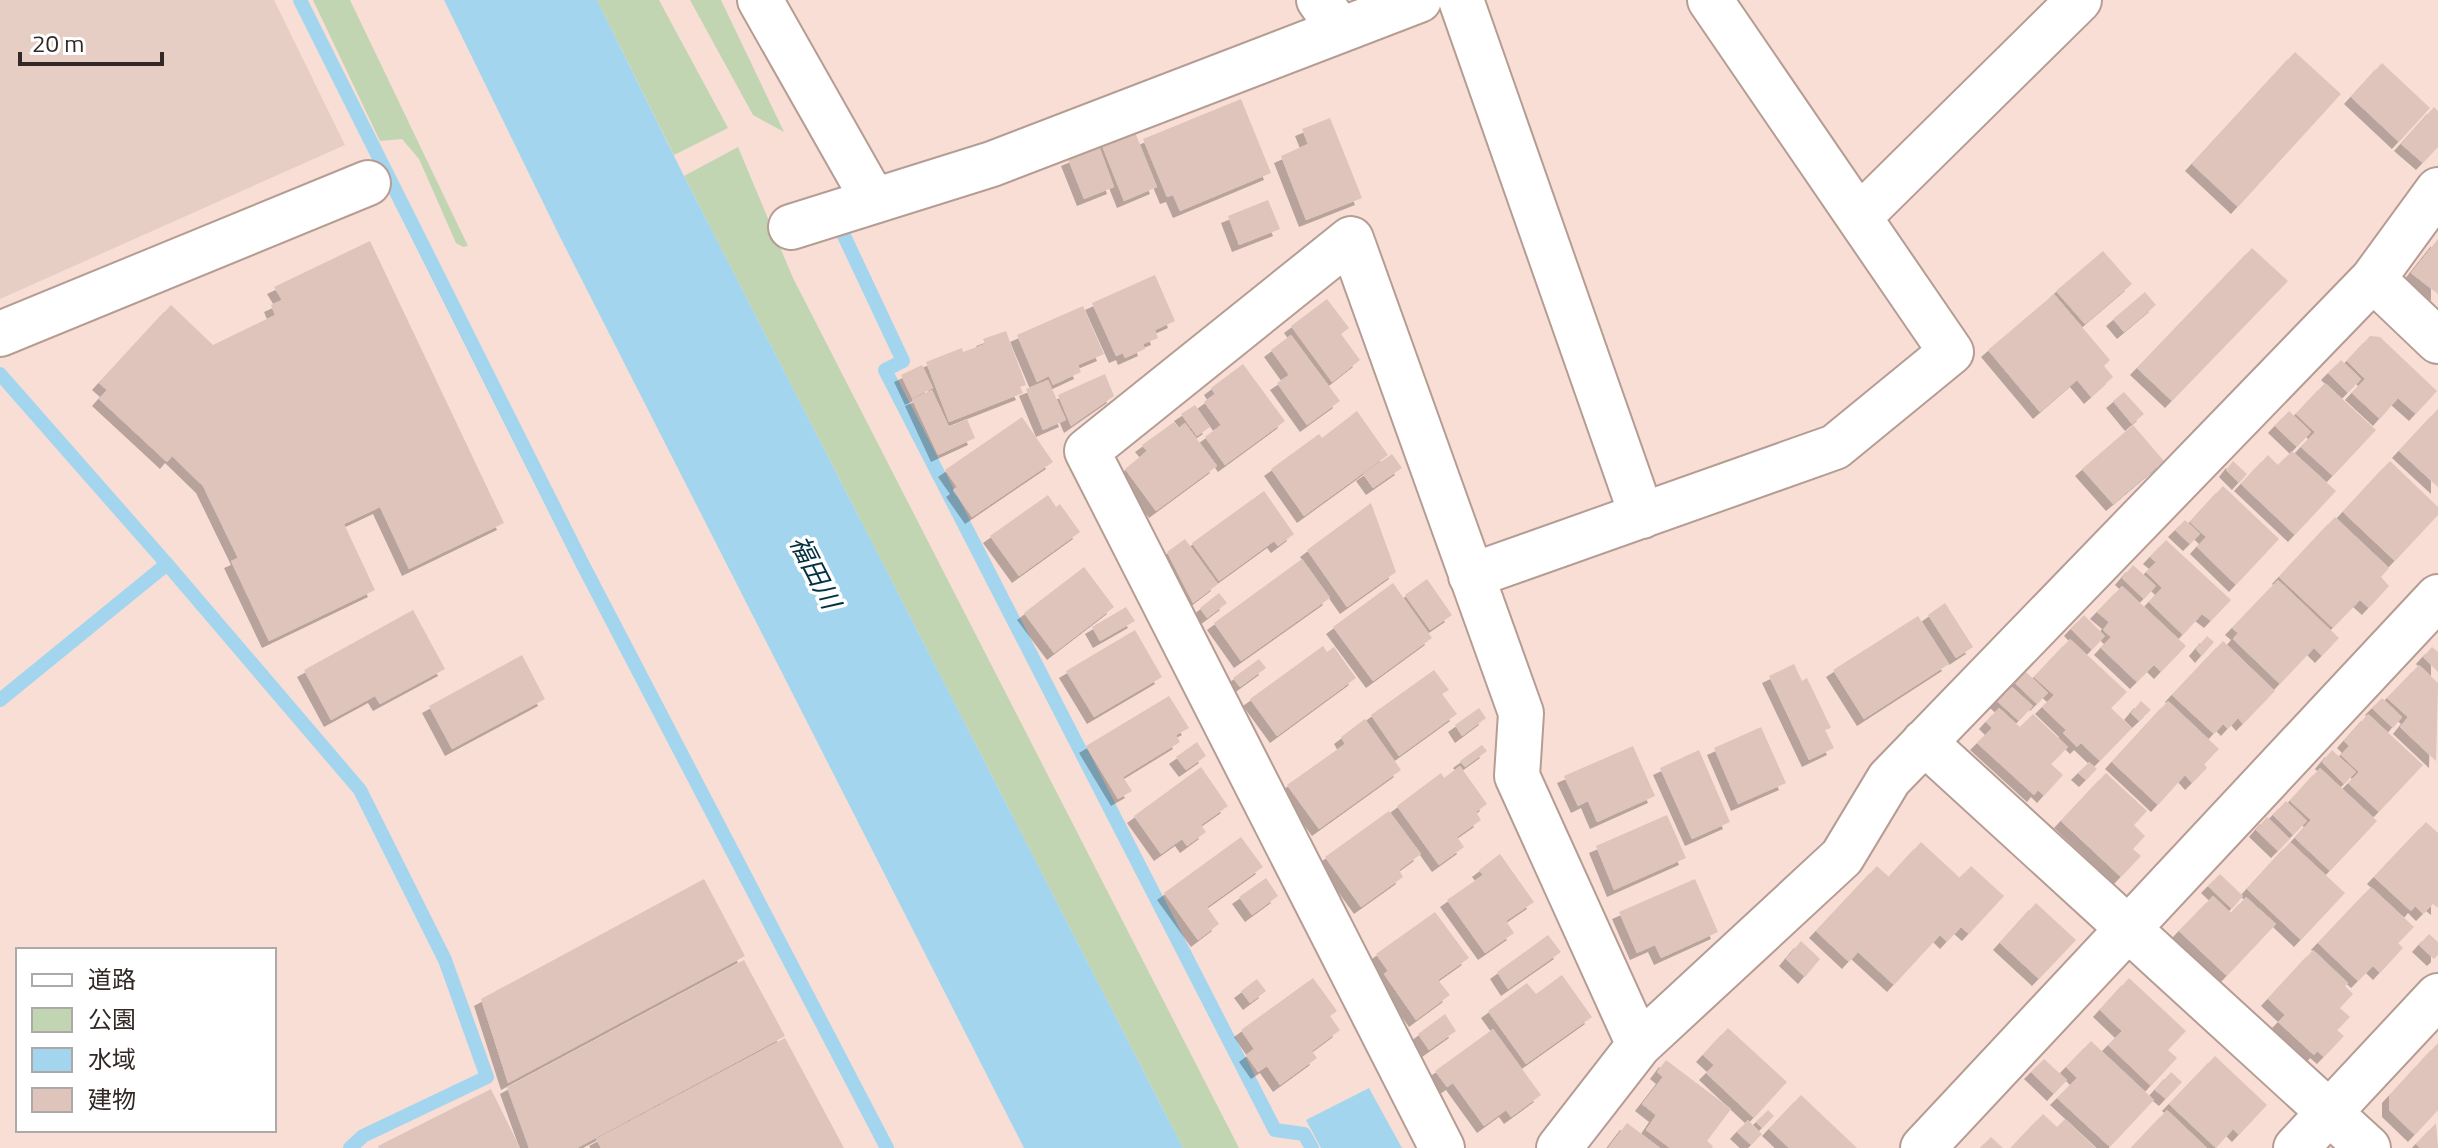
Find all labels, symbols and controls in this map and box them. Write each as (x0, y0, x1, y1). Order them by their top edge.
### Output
scale bar (20, 16, 162, 66)
text: 20 m (32, 25, 84, 61)
water label: 福田川 (780, 528, 852, 618)
legend (16, 948, 276, 1132)
text: 道路 (88, 961, 136, 997)
text: 公園 (88, 1001, 136, 1037)
text: 水域 (88, 1041, 136, 1077)
text: 建物 (88, 1081, 136, 1117)

